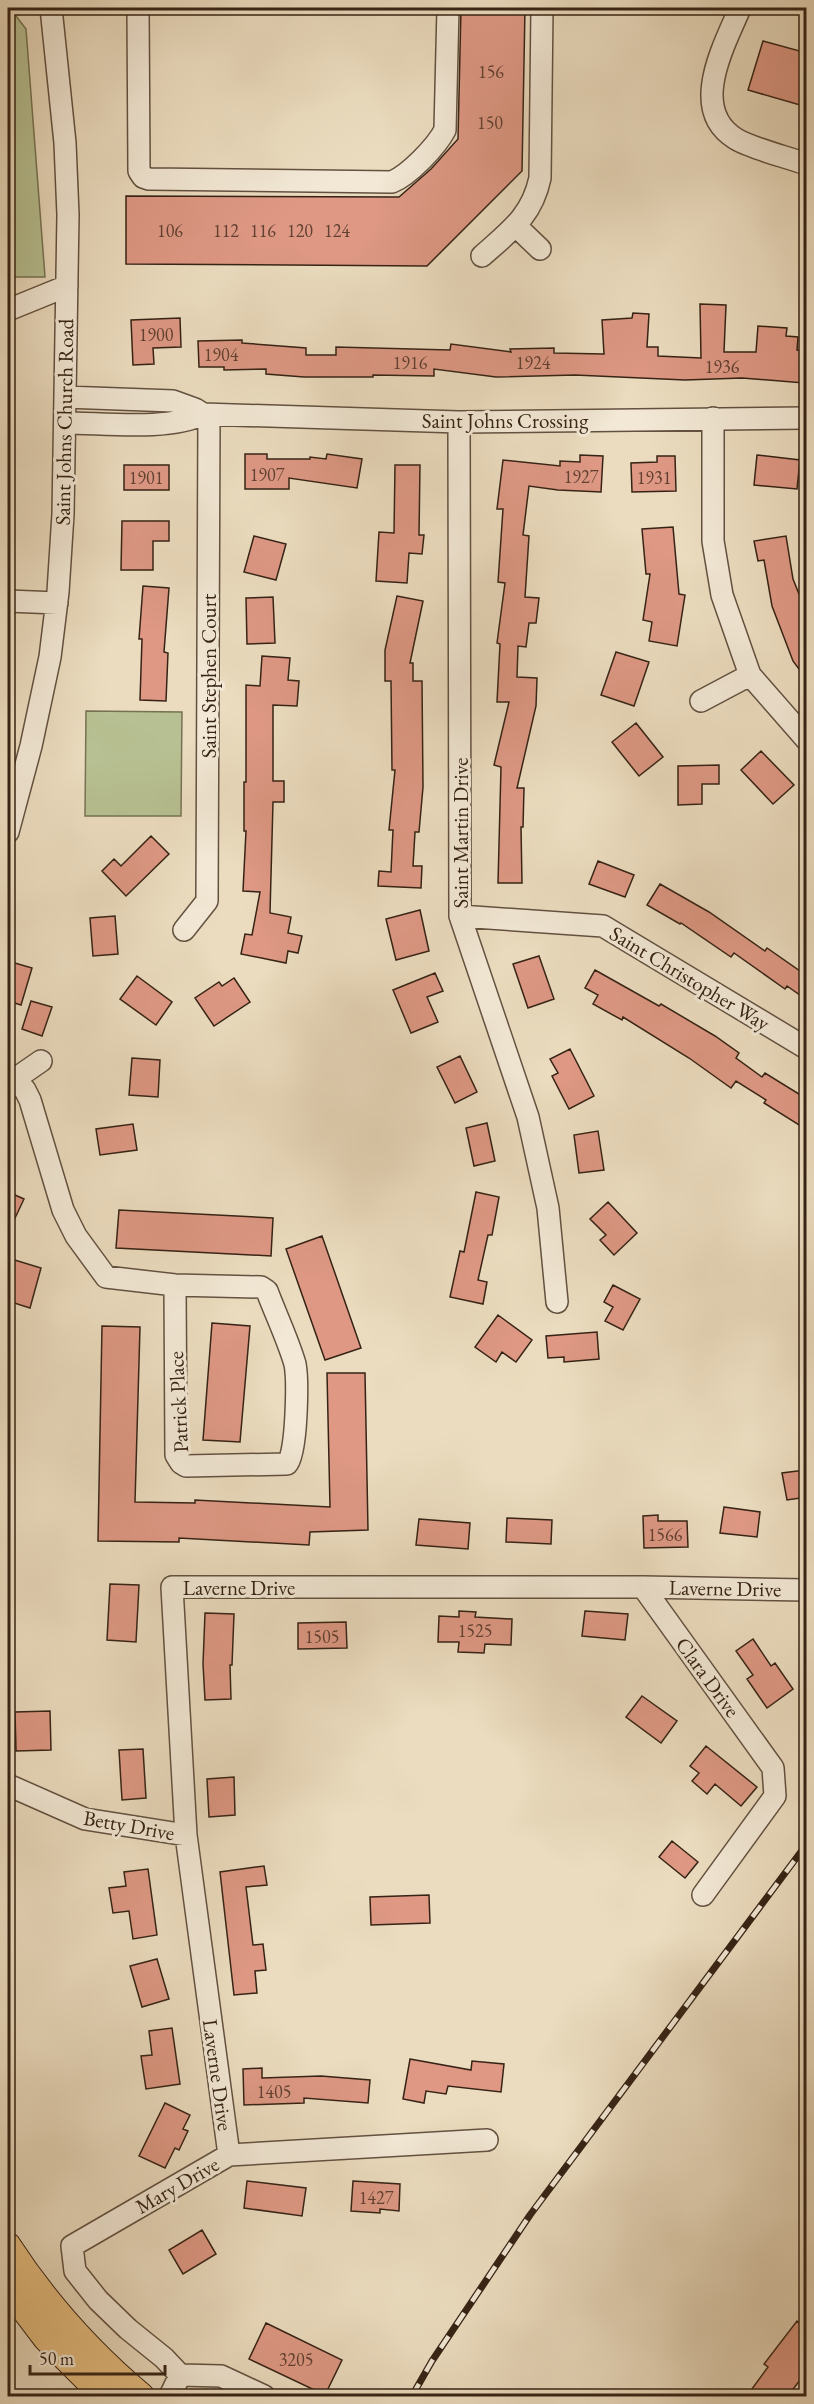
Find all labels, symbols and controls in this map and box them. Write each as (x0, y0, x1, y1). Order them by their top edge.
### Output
house number: 156 (478, 60, 504, 83)
house number: 150 (477, 111, 503, 134)
house number: 106 (157, 219, 183, 242)
house number: 112 (213, 219, 239, 242)
house number: 116 (250, 219, 276, 242)
house number: 120 (287, 219, 313, 242)
house number: 124 (324, 219, 350, 242)
street label: Saint Johns Church Road (49, 318, 79, 526)
house number: 1900 (139, 323, 174, 346)
house number: 1904 (204, 343, 239, 366)
house number: 1916 (393, 351, 428, 374)
house number: 1924 (516, 351, 551, 374)
house number: 1936 (705, 355, 740, 378)
street label: Saint Johns Crossing (422, 407, 589, 434)
house number: 1907 (250, 463, 285, 486)
house number: 1927 (564, 465, 599, 488)
house number: 1901 (129, 466, 163, 489)
house number: 1931 (637, 466, 671, 489)
street label: Saint Stephen Court (195, 593, 222, 758)
street label: Saint Martin Drive (447, 758, 474, 908)
street label: Saint Christopher Way (605, 920, 776, 1037)
street label: Patrick Place (162, 1351, 194, 1453)
house number: 1566 (648, 1523, 683, 1546)
street label: Laverne Drive (183, 1574, 295, 1601)
street label: Laverne Drive (669, 1574, 781, 1602)
house number: 1525 (458, 1619, 492, 1642)
house number: 1505 (305, 1625, 339, 1648)
street label: Clara Drive (670, 1632, 746, 1722)
street label: Betty Drive (81, 1804, 177, 1846)
street label: Laverne Drive (197, 2017, 239, 2133)
house number: 1405 (257, 2080, 291, 2103)
street label: Mary Drive (130, 2150, 224, 2220)
house number: 1427 (359, 2186, 394, 2209)
scale bar (30, 2338, 165, 2376)
text: 50 m (39, 2347, 74, 2370)
house number: 3205 (279, 2348, 313, 2371)

